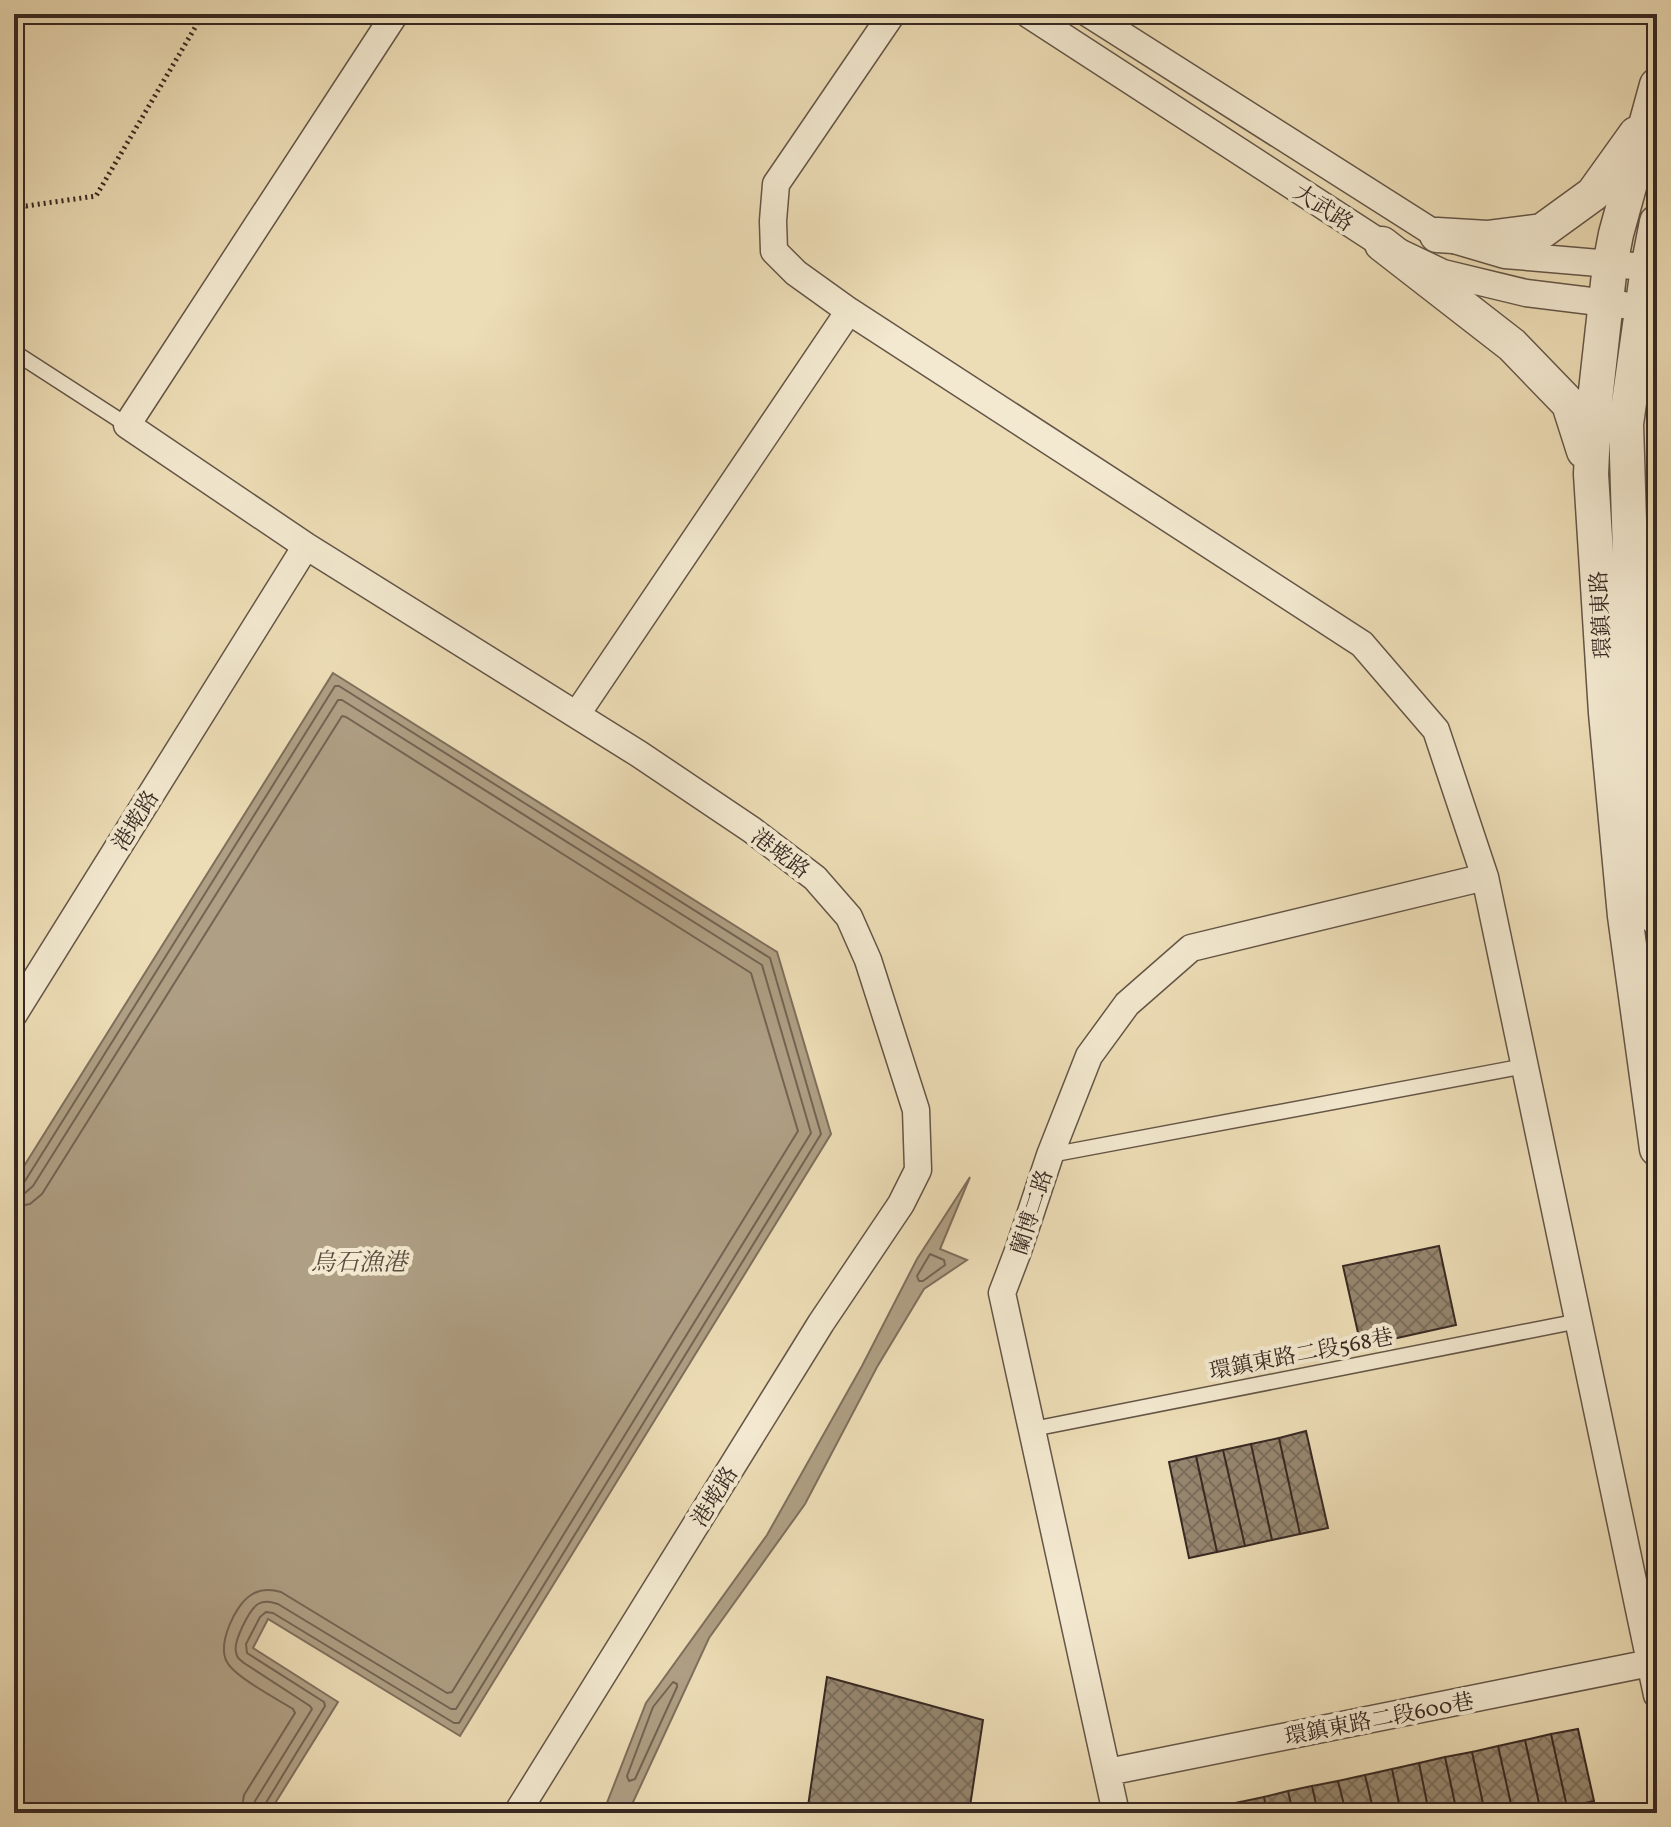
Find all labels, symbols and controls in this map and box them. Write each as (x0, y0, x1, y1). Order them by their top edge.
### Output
street label: 大武路 (1287, 178, 1359, 240)
street label: 環鎮東路 (1585, 570, 1620, 660)
street label: 港墘路 (106, 785, 168, 858)
street label: 港墘路 (744, 823, 815, 887)
street label: 蘭博二路 (1005, 1166, 1062, 1259)
water label: 烏石漁港 (311, 1247, 410, 1281)
street label: 環鎮東路二段568巷 (1207, 1322, 1396, 1389)
street label: 港墘路 (685, 1461, 747, 1534)
street label: 環鎮東路二段600巷 (1282, 1687, 1477, 1754)

